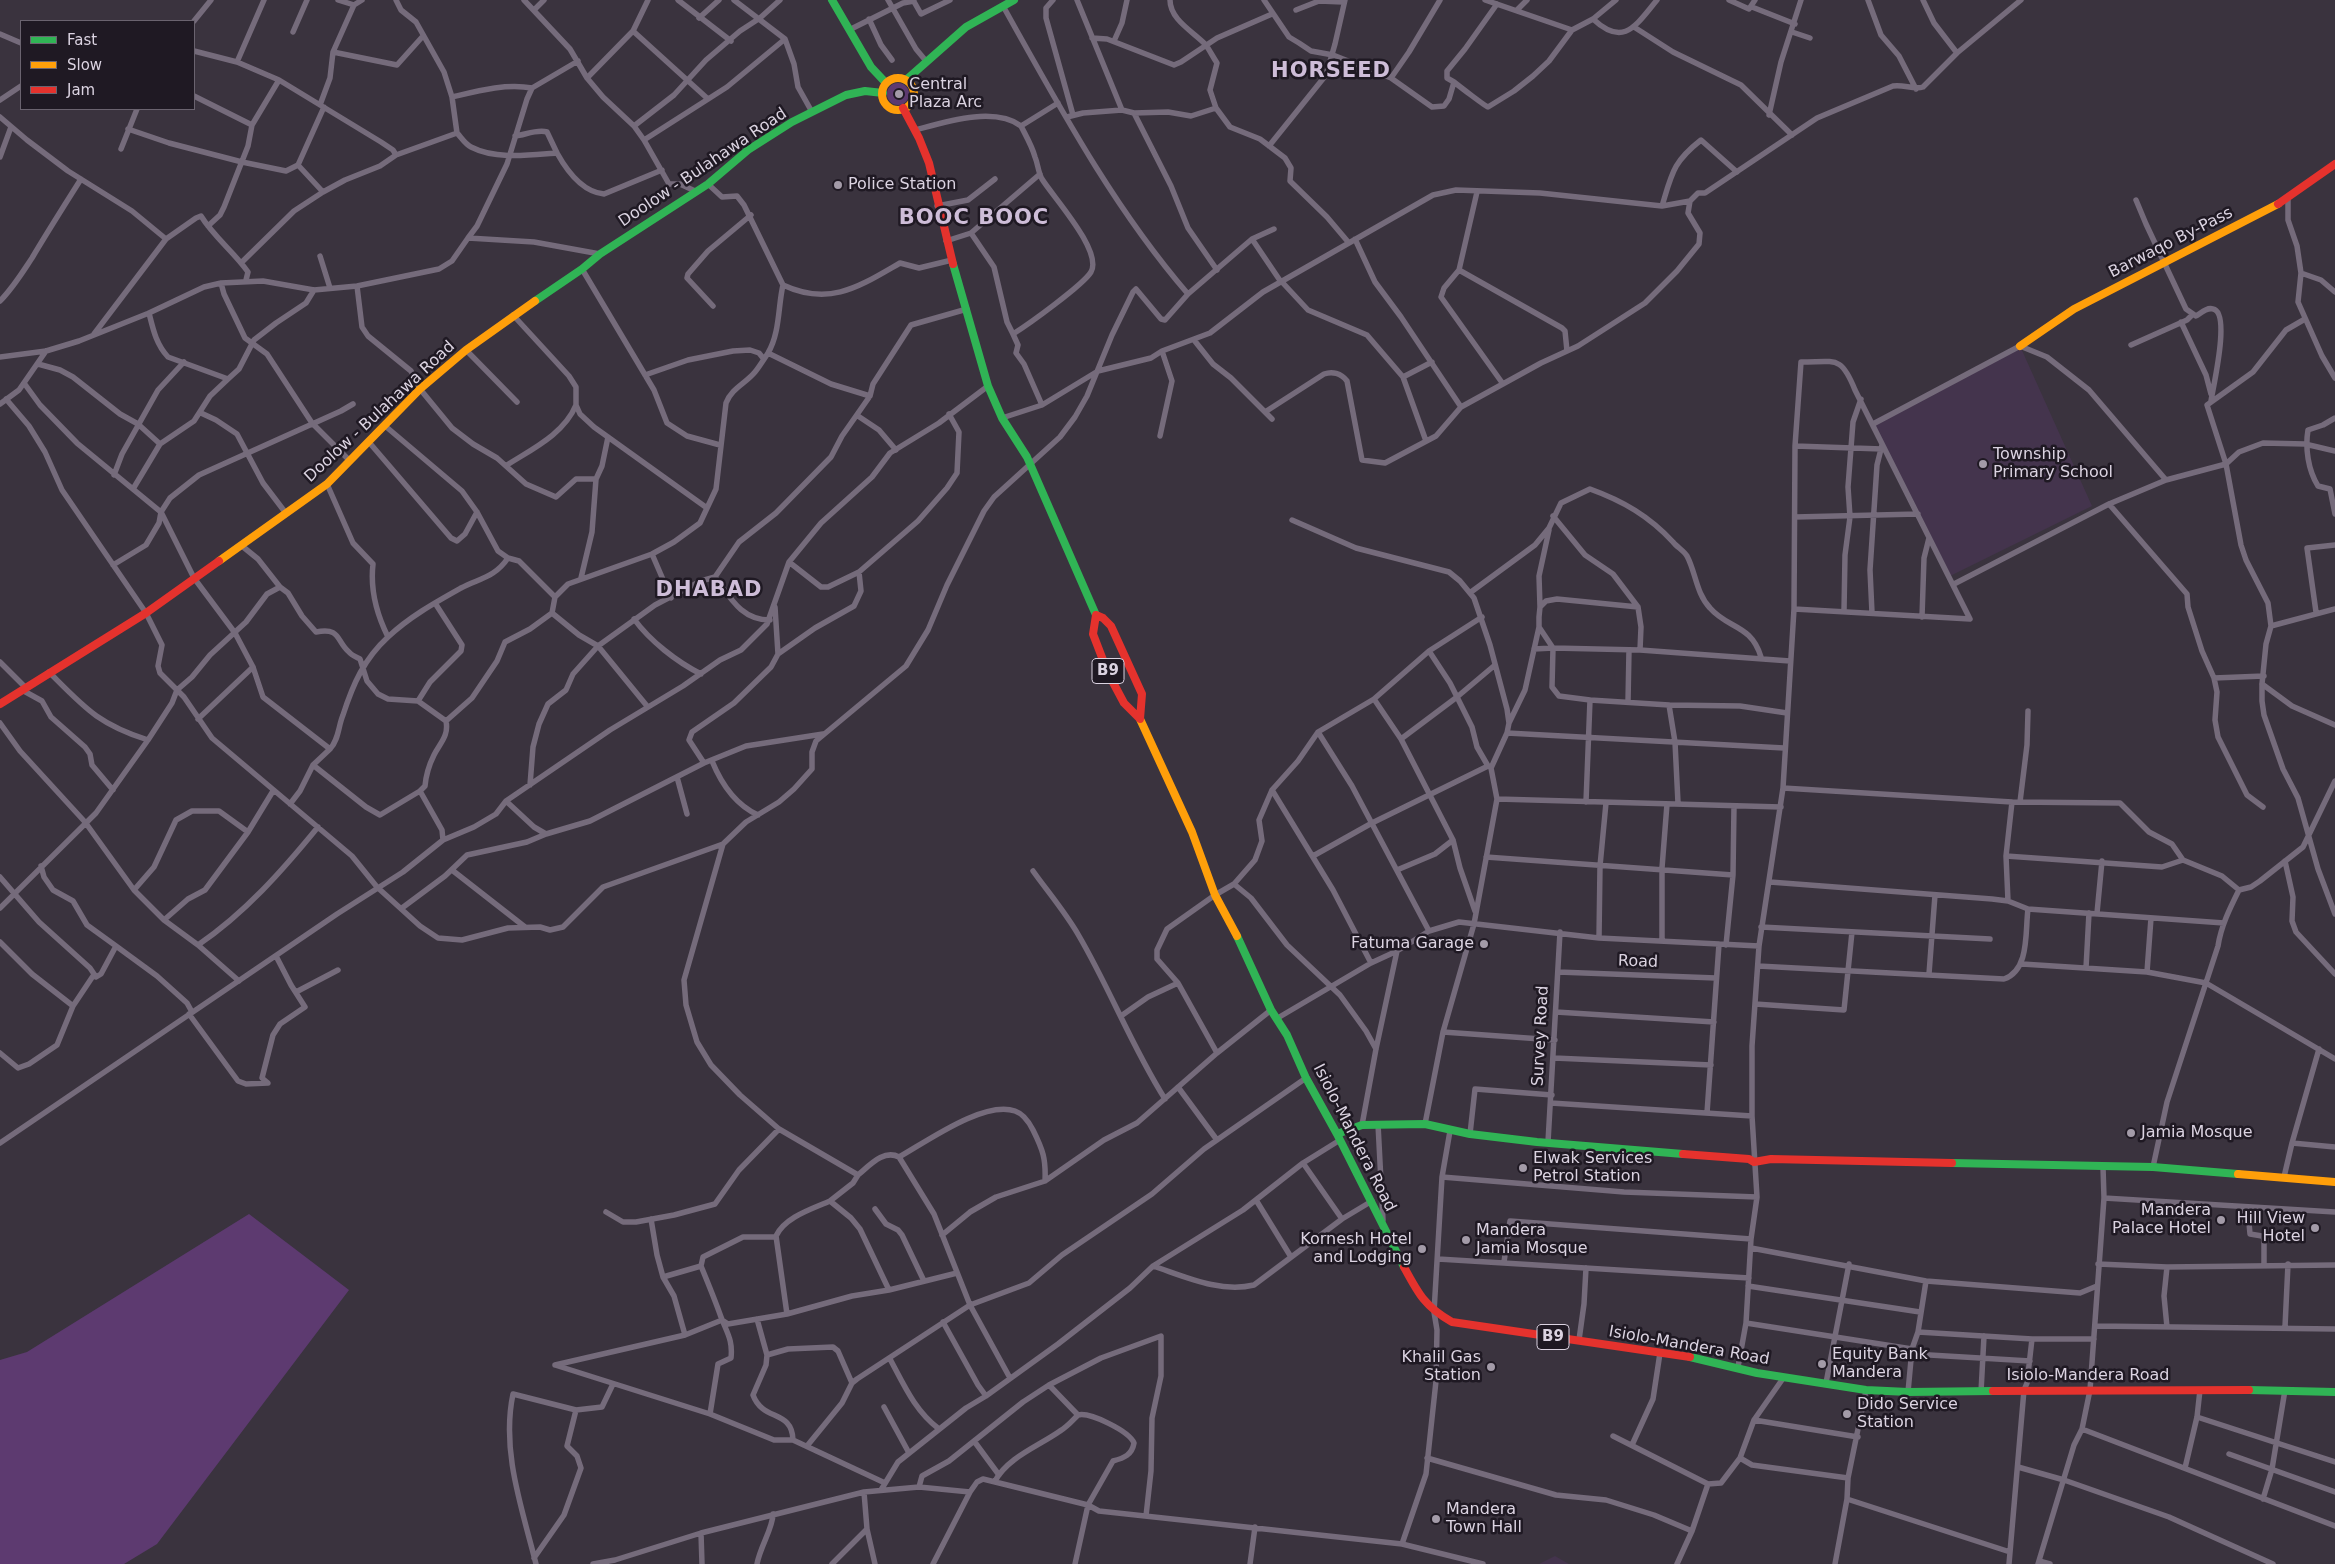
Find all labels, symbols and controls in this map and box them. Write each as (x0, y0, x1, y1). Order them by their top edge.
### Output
legend (20, 20, 195, 110)
text: Fast (67, 31, 97, 49)
text: Slow (67, 56, 102, 74)
district label: HORSEED (1270, 59, 1392, 85)
place label: Central Plaza Arc (909, 75, 982, 113)
text: Jam (67, 81, 95, 99)
marker: Central Plaza Arc (893, 88, 905, 100)
street label: Doolow - Bulahawa Road (615, 105, 791, 231)
place label: Police Station (848, 175, 956, 195)
marker: Police Station (832, 179, 844, 191)
street label: Barwaqo By-Pass (2106, 203, 2236, 283)
district label: BOOC BOOC (898, 206, 1050, 232)
street label: Doolow - Bulahawa Road (301, 337, 459, 487)
place label: Township Primary School (1993, 445, 2113, 483)
marker: Township Primary School (1977, 458, 1989, 470)
district label: DHABAD (655, 578, 763, 604)
road number: B9 (1092, 658, 1124, 684)
place label: Fatuma Garage (1351, 934, 1474, 954)
marker: Fatuma Garage (1478, 938, 1490, 950)
street label: Road (1618, 952, 1658, 972)
street label: Survey Road (1529, 985, 1553, 1087)
street label: Isiolo-Mandera Road (1308, 1061, 1400, 1215)
place label: Jamia Mosque (2141, 1123, 2253, 1143)
marker: Jamia Mosque (2125, 1127, 2137, 1139)
place label: Elwak Services Petrol Station (1533, 1149, 1652, 1187)
marker: Elwak Services Petrol Station (1517, 1162, 1529, 1174)
place label: Mandera Palace Hotel (2112, 1201, 2211, 1239)
place label: Hill View Hotel (2237, 1209, 2305, 1247)
marker: Mandera Palace Hotel (2215, 1214, 2227, 1226)
place label: Mandera Jamia Mosque (1476, 1221, 1588, 1259)
marker: Hill View Hotel (2309, 1222, 2321, 1234)
place label: Kornesh Hotel and Lodging (1300, 1230, 1412, 1268)
marker: Mandera Jamia Mosque (1460, 1234, 1472, 1246)
marker: Kornesh Hotel and Lodging (1416, 1243, 1428, 1255)
street label: Isiolo-Mandera Road (1607, 1322, 1771, 1370)
road number: B9 (1537, 1324, 1569, 1350)
place label: Equity Bank Mandera (1832, 1345, 1928, 1383)
place label: Khalil Gas Station (1402, 1348, 1481, 1386)
marker: Equity Bank Mandera (1816, 1358, 1828, 1370)
marker: Khalil Gas Station (1485, 1361, 1497, 1373)
street label: Isiolo-Mandera Road (2007, 1366, 2169, 1386)
place label: Dido Service Station (1857, 1395, 1958, 1433)
marker: Dido Service Station (1841, 1408, 1853, 1420)
place label: Mandera Town Hall (1446, 1500, 1522, 1538)
marker: Mandera Town Hall (1430, 1513, 1442, 1525)

